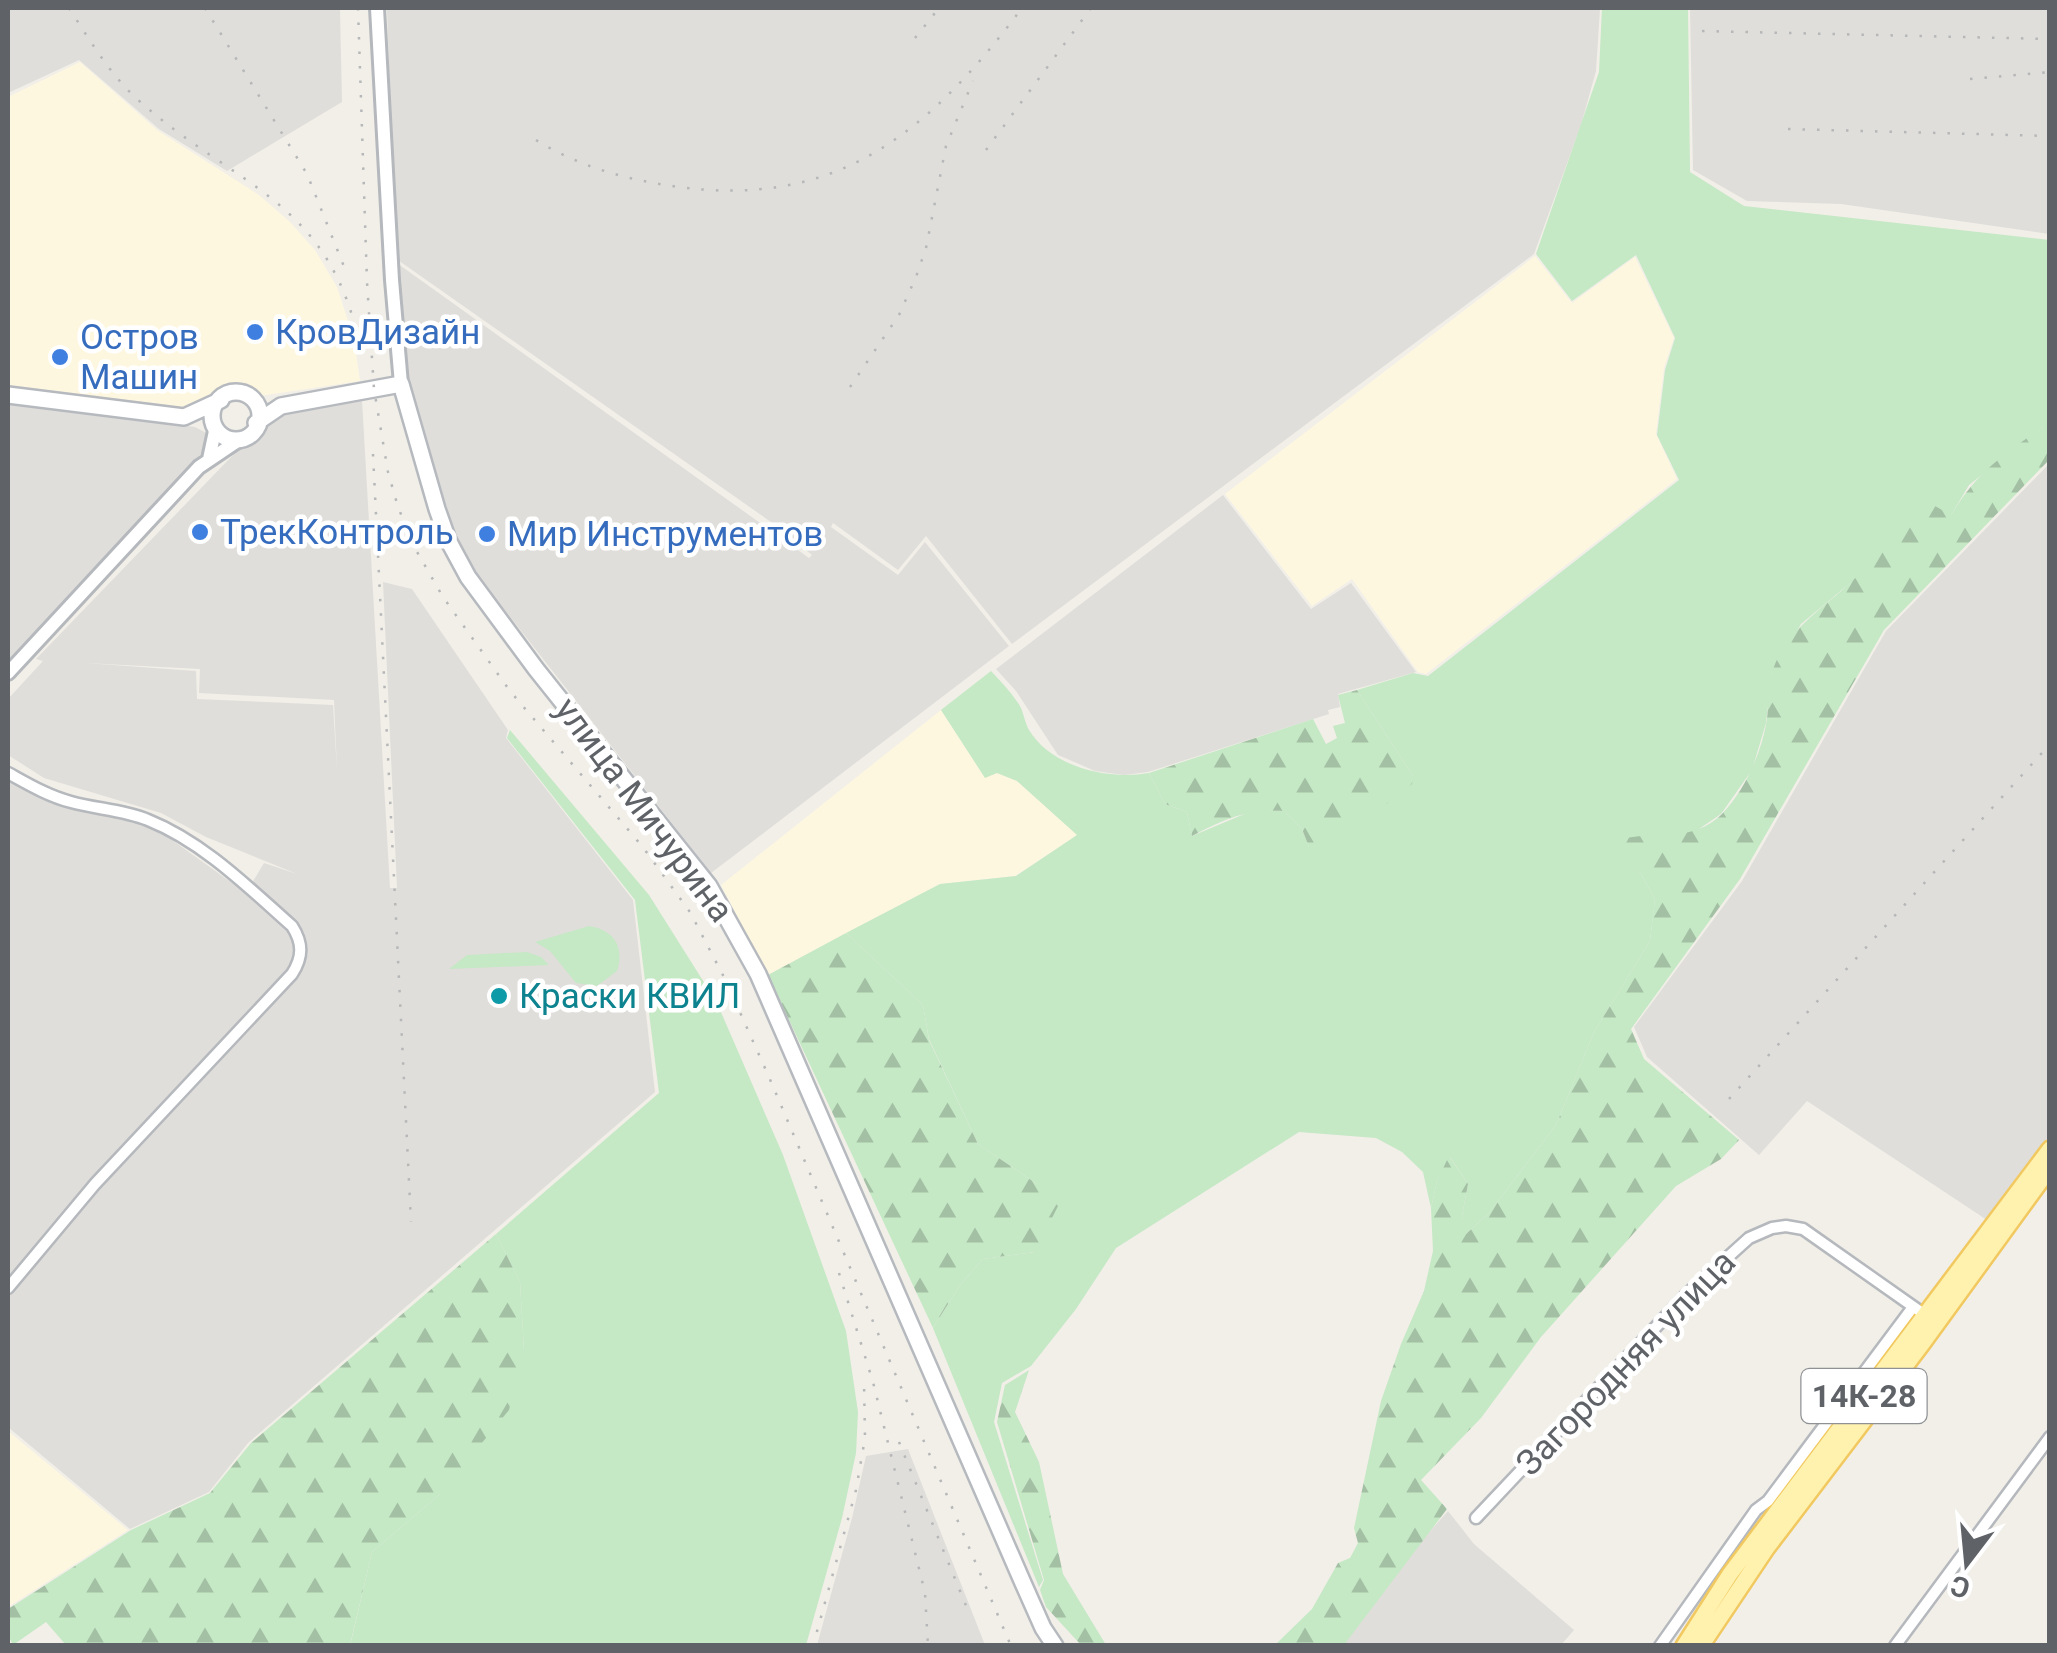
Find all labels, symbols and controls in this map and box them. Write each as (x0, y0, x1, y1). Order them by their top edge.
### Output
place label: КровДизайн (275, 312, 480, 353)
place label: Остров Машин (80, 317, 199, 398)
marker: КровДизайн (244, 321, 266, 343)
marker: Остров Машин (49, 346, 71, 368)
place label: ТрекКонтроль (220, 512, 454, 553)
place label: Мир Инструментов (507, 514, 823, 555)
marker: ТрекКонтроль (189, 521, 211, 543)
marker: Мир Инструментов (476, 523, 498, 545)
street label: улица Мичурина (546, 690, 742, 930)
place label: Краски КВИЛ (519, 976, 740, 1017)
marker: Краски КВИЛ (488, 985, 510, 1007)
street label: Загородняя улица (1508, 1242, 1744, 1484)
road number: 14К-28 (1802, 1369, 1926, 1423)
north arrow (1917, 1513, 2017, 1613)
text: С (1947, 1568, 1974, 1605)

